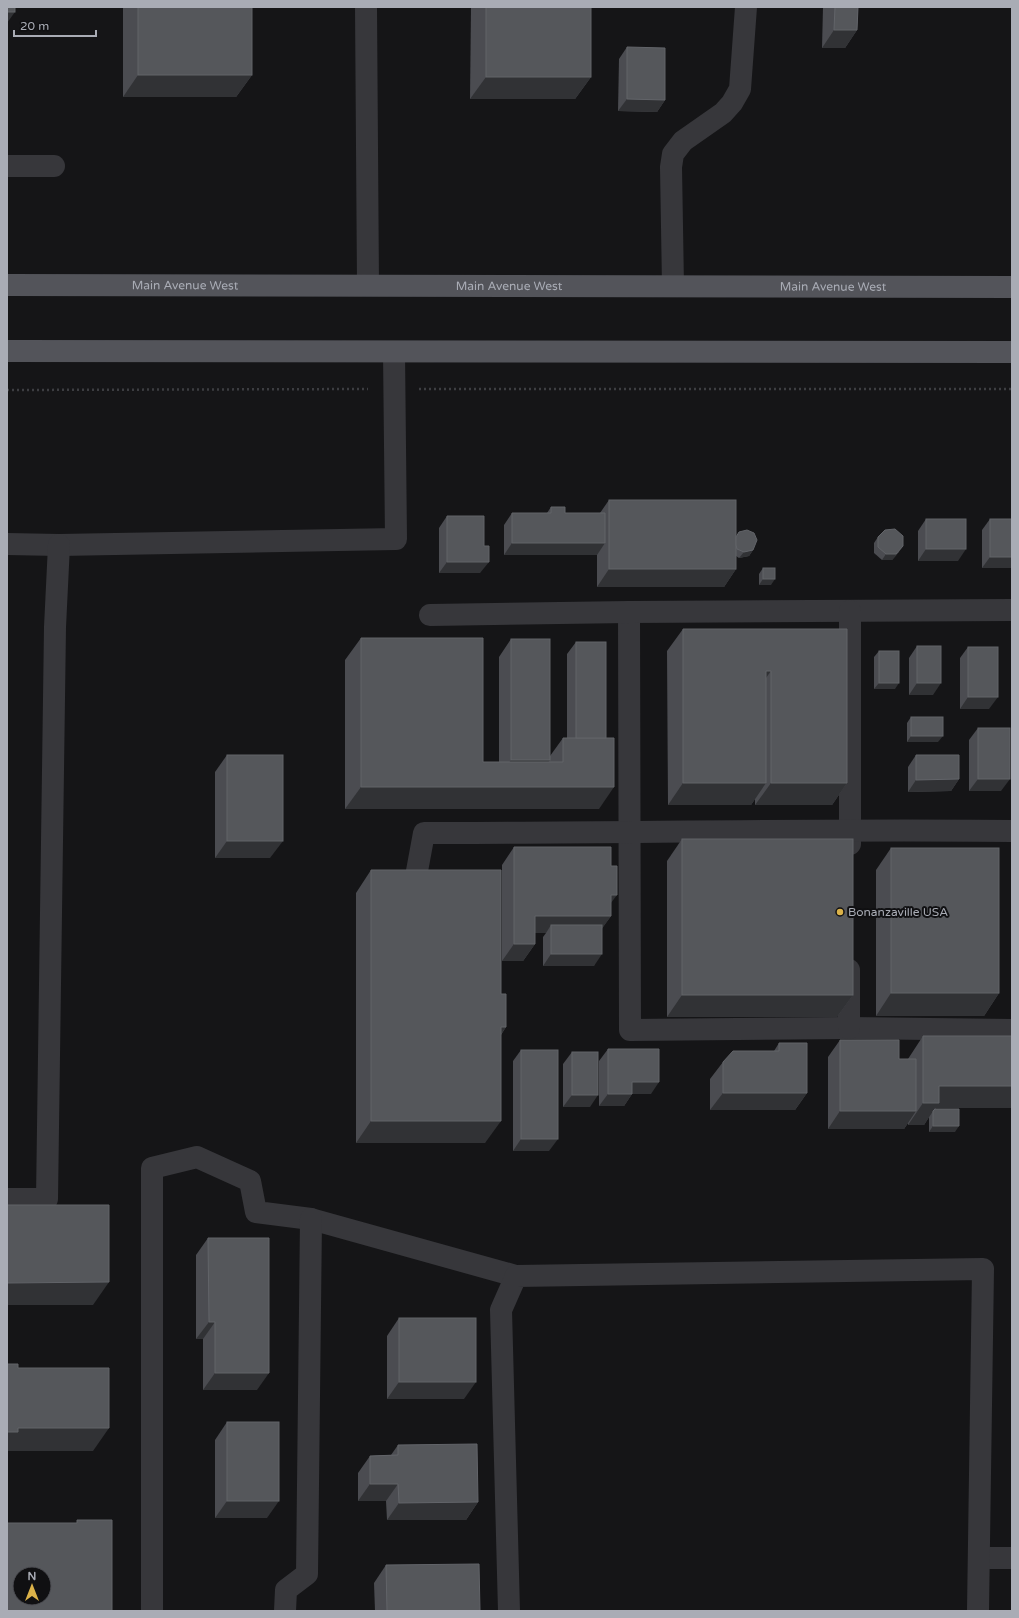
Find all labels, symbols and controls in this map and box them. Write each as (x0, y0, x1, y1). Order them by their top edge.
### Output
scale bar (14, 12, 96, 38)
text: 20 m (20, 19, 49, 33)
street label: Main Avenue West (132, 278, 239, 292)
street label: Main Avenue West (456, 279, 563, 293)
street label: Main Avenue West (780, 280, 887, 294)
place label: Bonanzaville USA (848, 905, 948, 919)
marker: Bonanzaville USA (835, 907, 845, 917)
north arrow (12, 1566, 52, 1606)
text: N (28, 1570, 36, 1583)

